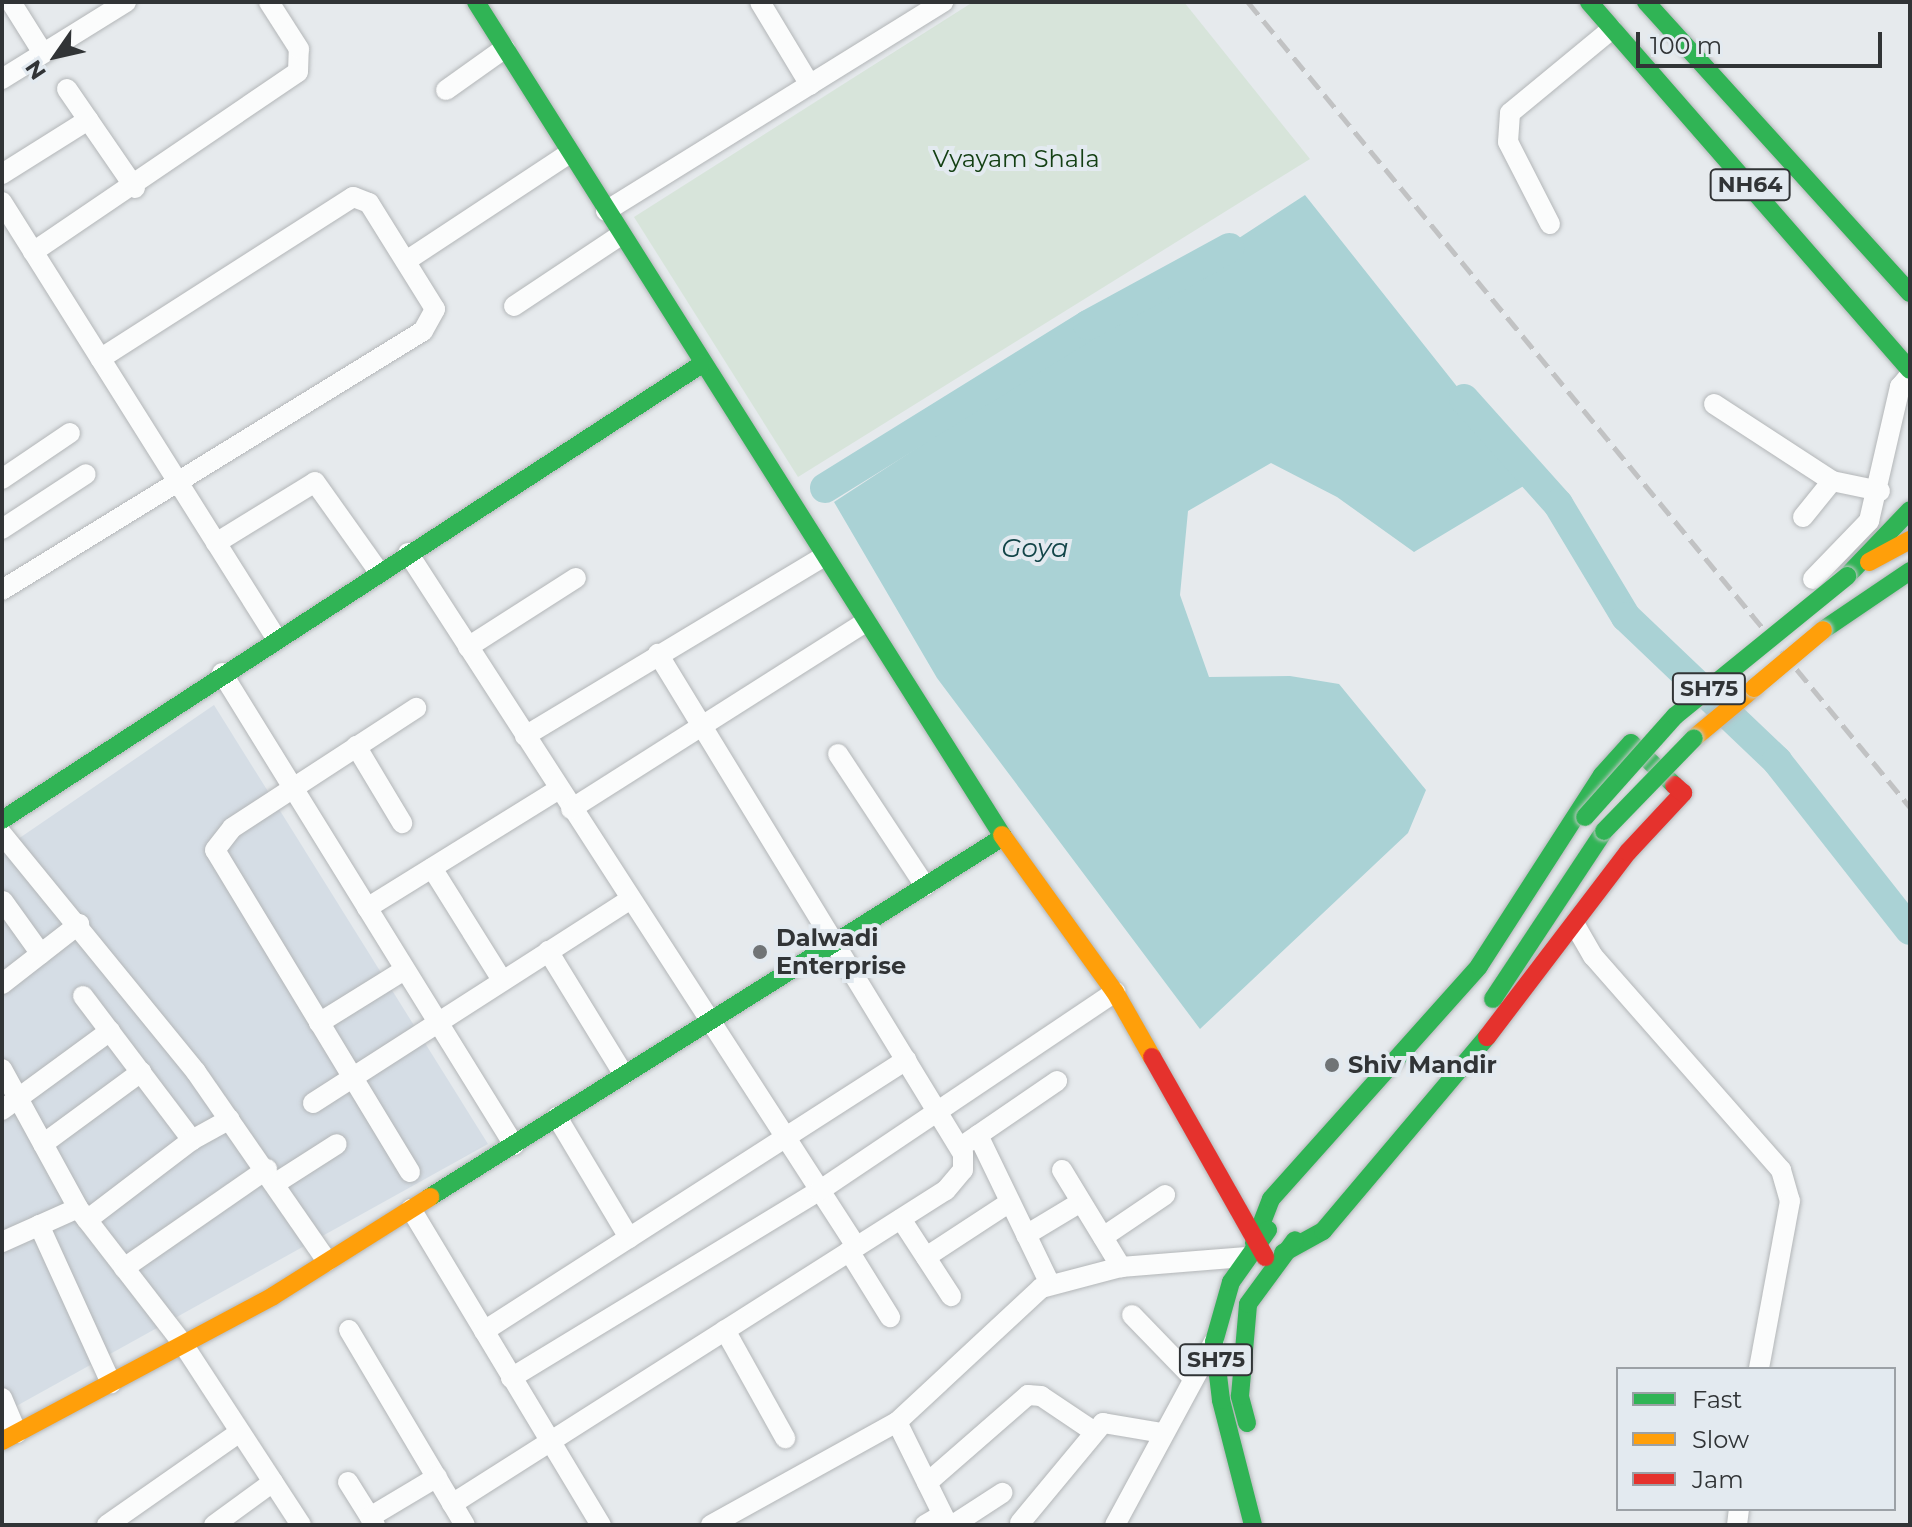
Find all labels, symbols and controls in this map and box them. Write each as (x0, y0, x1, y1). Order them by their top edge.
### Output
north arrow (16, 16, 96, 96)
scale bar (1640, 16, 1886, 66)
text: 100 m (1650, 31, 1722, 60)
text: N (20, 55, 52, 85)
park label: Vyayam Shala (932, 145, 1100, 173)
road number: NH64 (1708, 167, 1792, 203)
water label: Goya (1001, 533, 1069, 565)
road number: SH75 (1671, 671, 1747, 707)
place label: Dalwadi Enterprise (776, 924, 906, 980)
marker: Dalwadi Enterprise (751, 943, 769, 961)
place label: Shiv Mandir (1348, 1051, 1497, 1079)
marker: Shiv Mandir (1323, 1056, 1341, 1074)
road number: SH75 (1178, 1342, 1254, 1378)
legend (1616, 1367, 1896, 1511)
text: Fast (1692, 1385, 1742, 1414)
text: Slow (1692, 1425, 1749, 1454)
text: Jam (1692, 1465, 1744, 1494)

